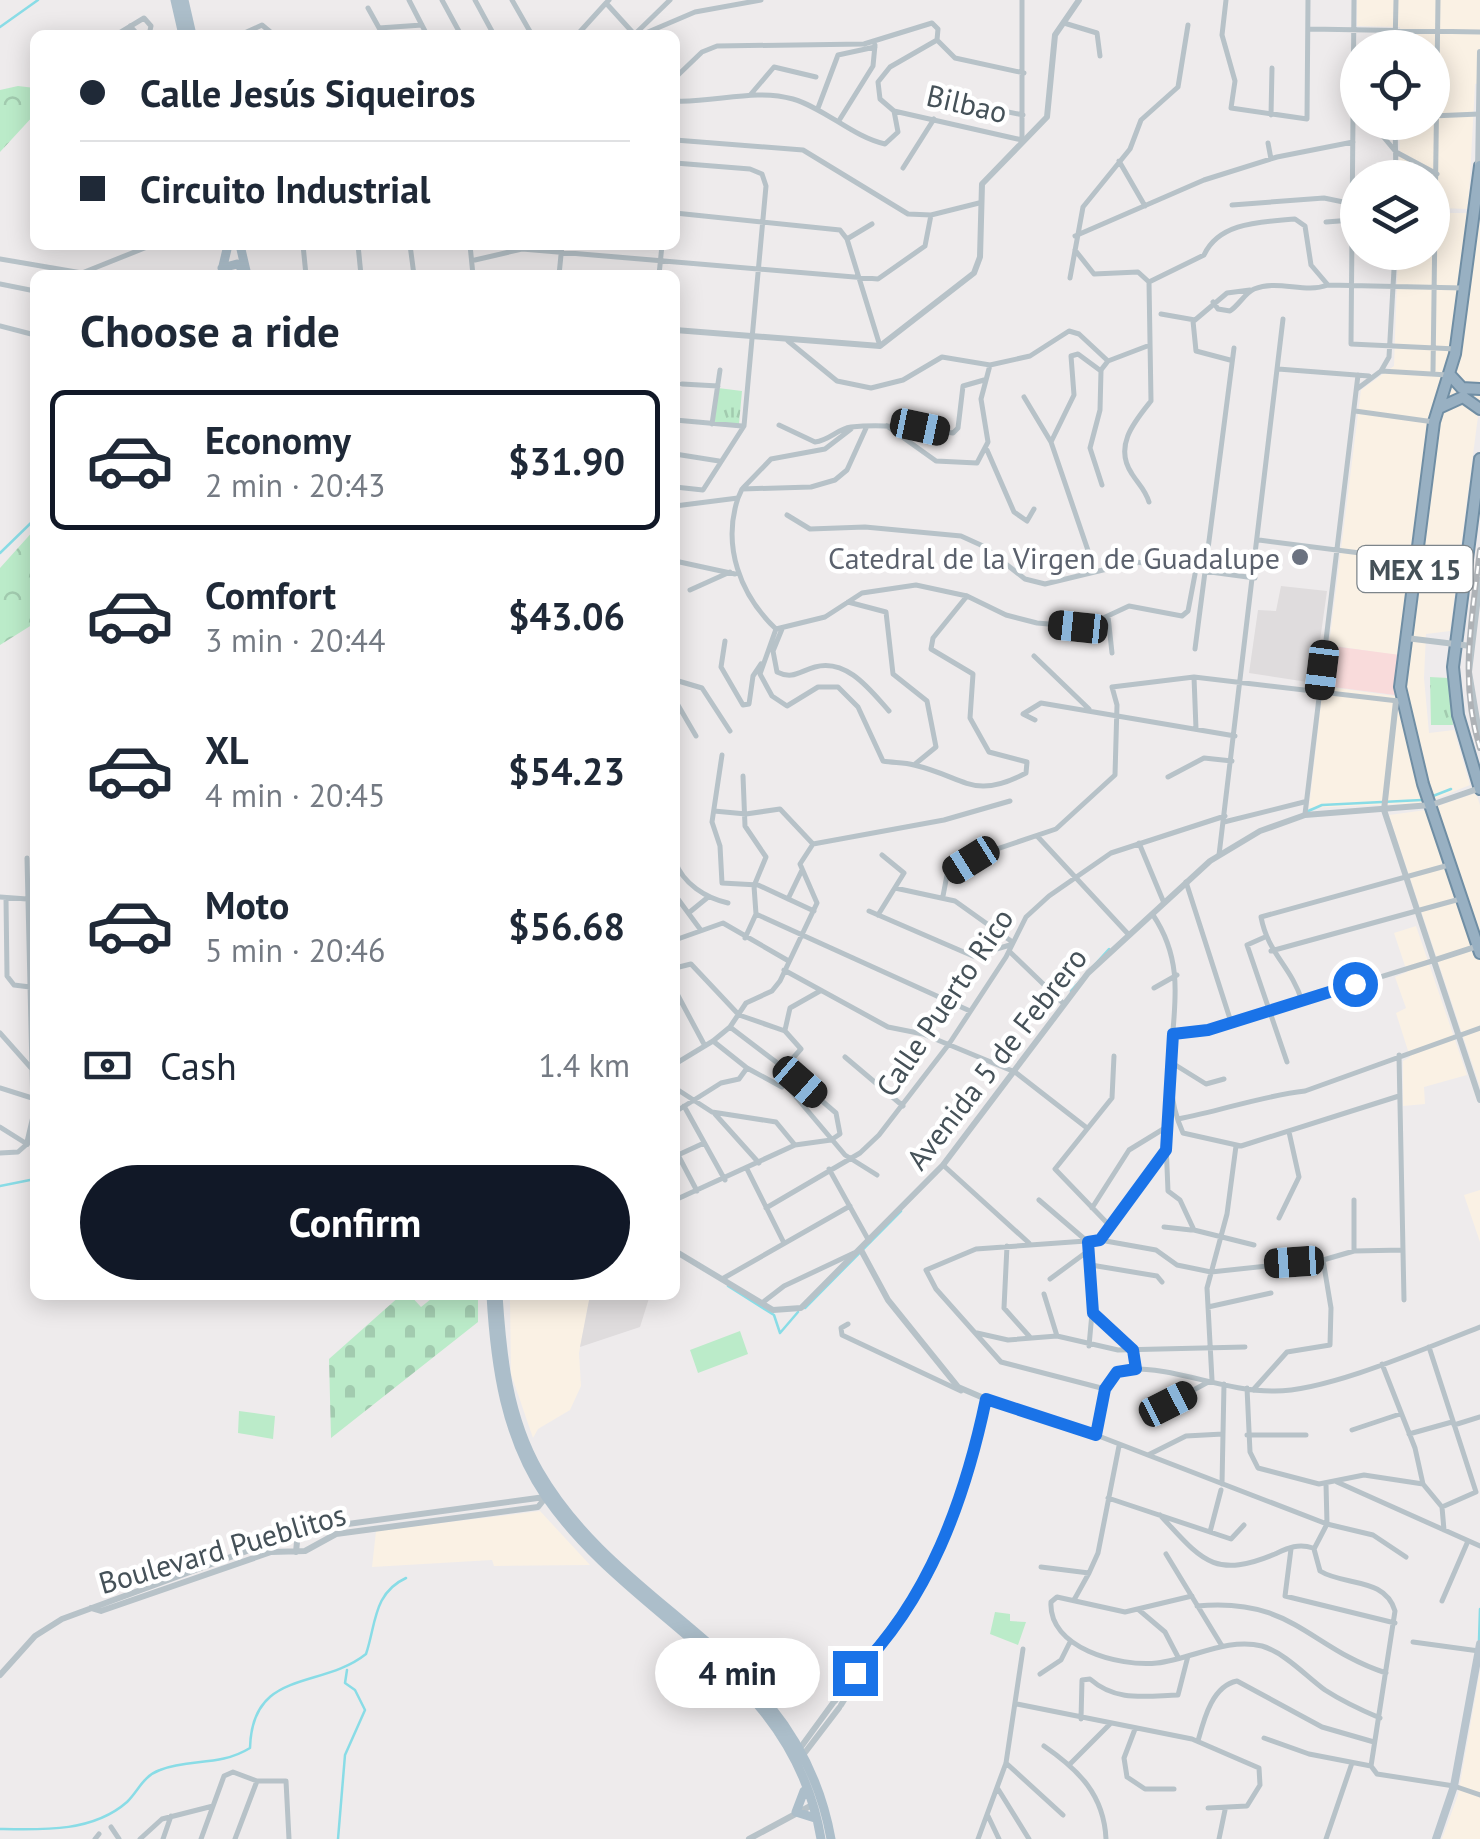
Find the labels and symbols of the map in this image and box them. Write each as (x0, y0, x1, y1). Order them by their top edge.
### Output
street label: Bilbao (923, 75, 1011, 131)
car (888, 406, 952, 448)
place label: Catedral de la Virgen de Guadalupe (828, 538, 1280, 577)
marker: Catedral de la Virgen de Guadalupe (1289, 546, 1311, 568)
road number: MEX 15 (1358, 546, 1472, 592)
car (1047, 609, 1109, 645)
car (1303, 638, 1341, 702)
car (938, 831, 1004, 889)
street label: Calle Puerto Rico (867, 900, 1021, 1104)
street label: Avenida 5 de Febrero (897, 939, 1095, 1177)
route start (1333, 962, 1378, 1007)
car (768, 1051, 832, 1113)
car (1263, 1245, 1325, 1279)
car (1134, 1377, 1202, 1431)
street label: Boulevard Pueblitos (94, 1494, 350, 1602)
callout: 4 min (655, 1638, 820, 1708)
route end (833, 1651, 878, 1696)

